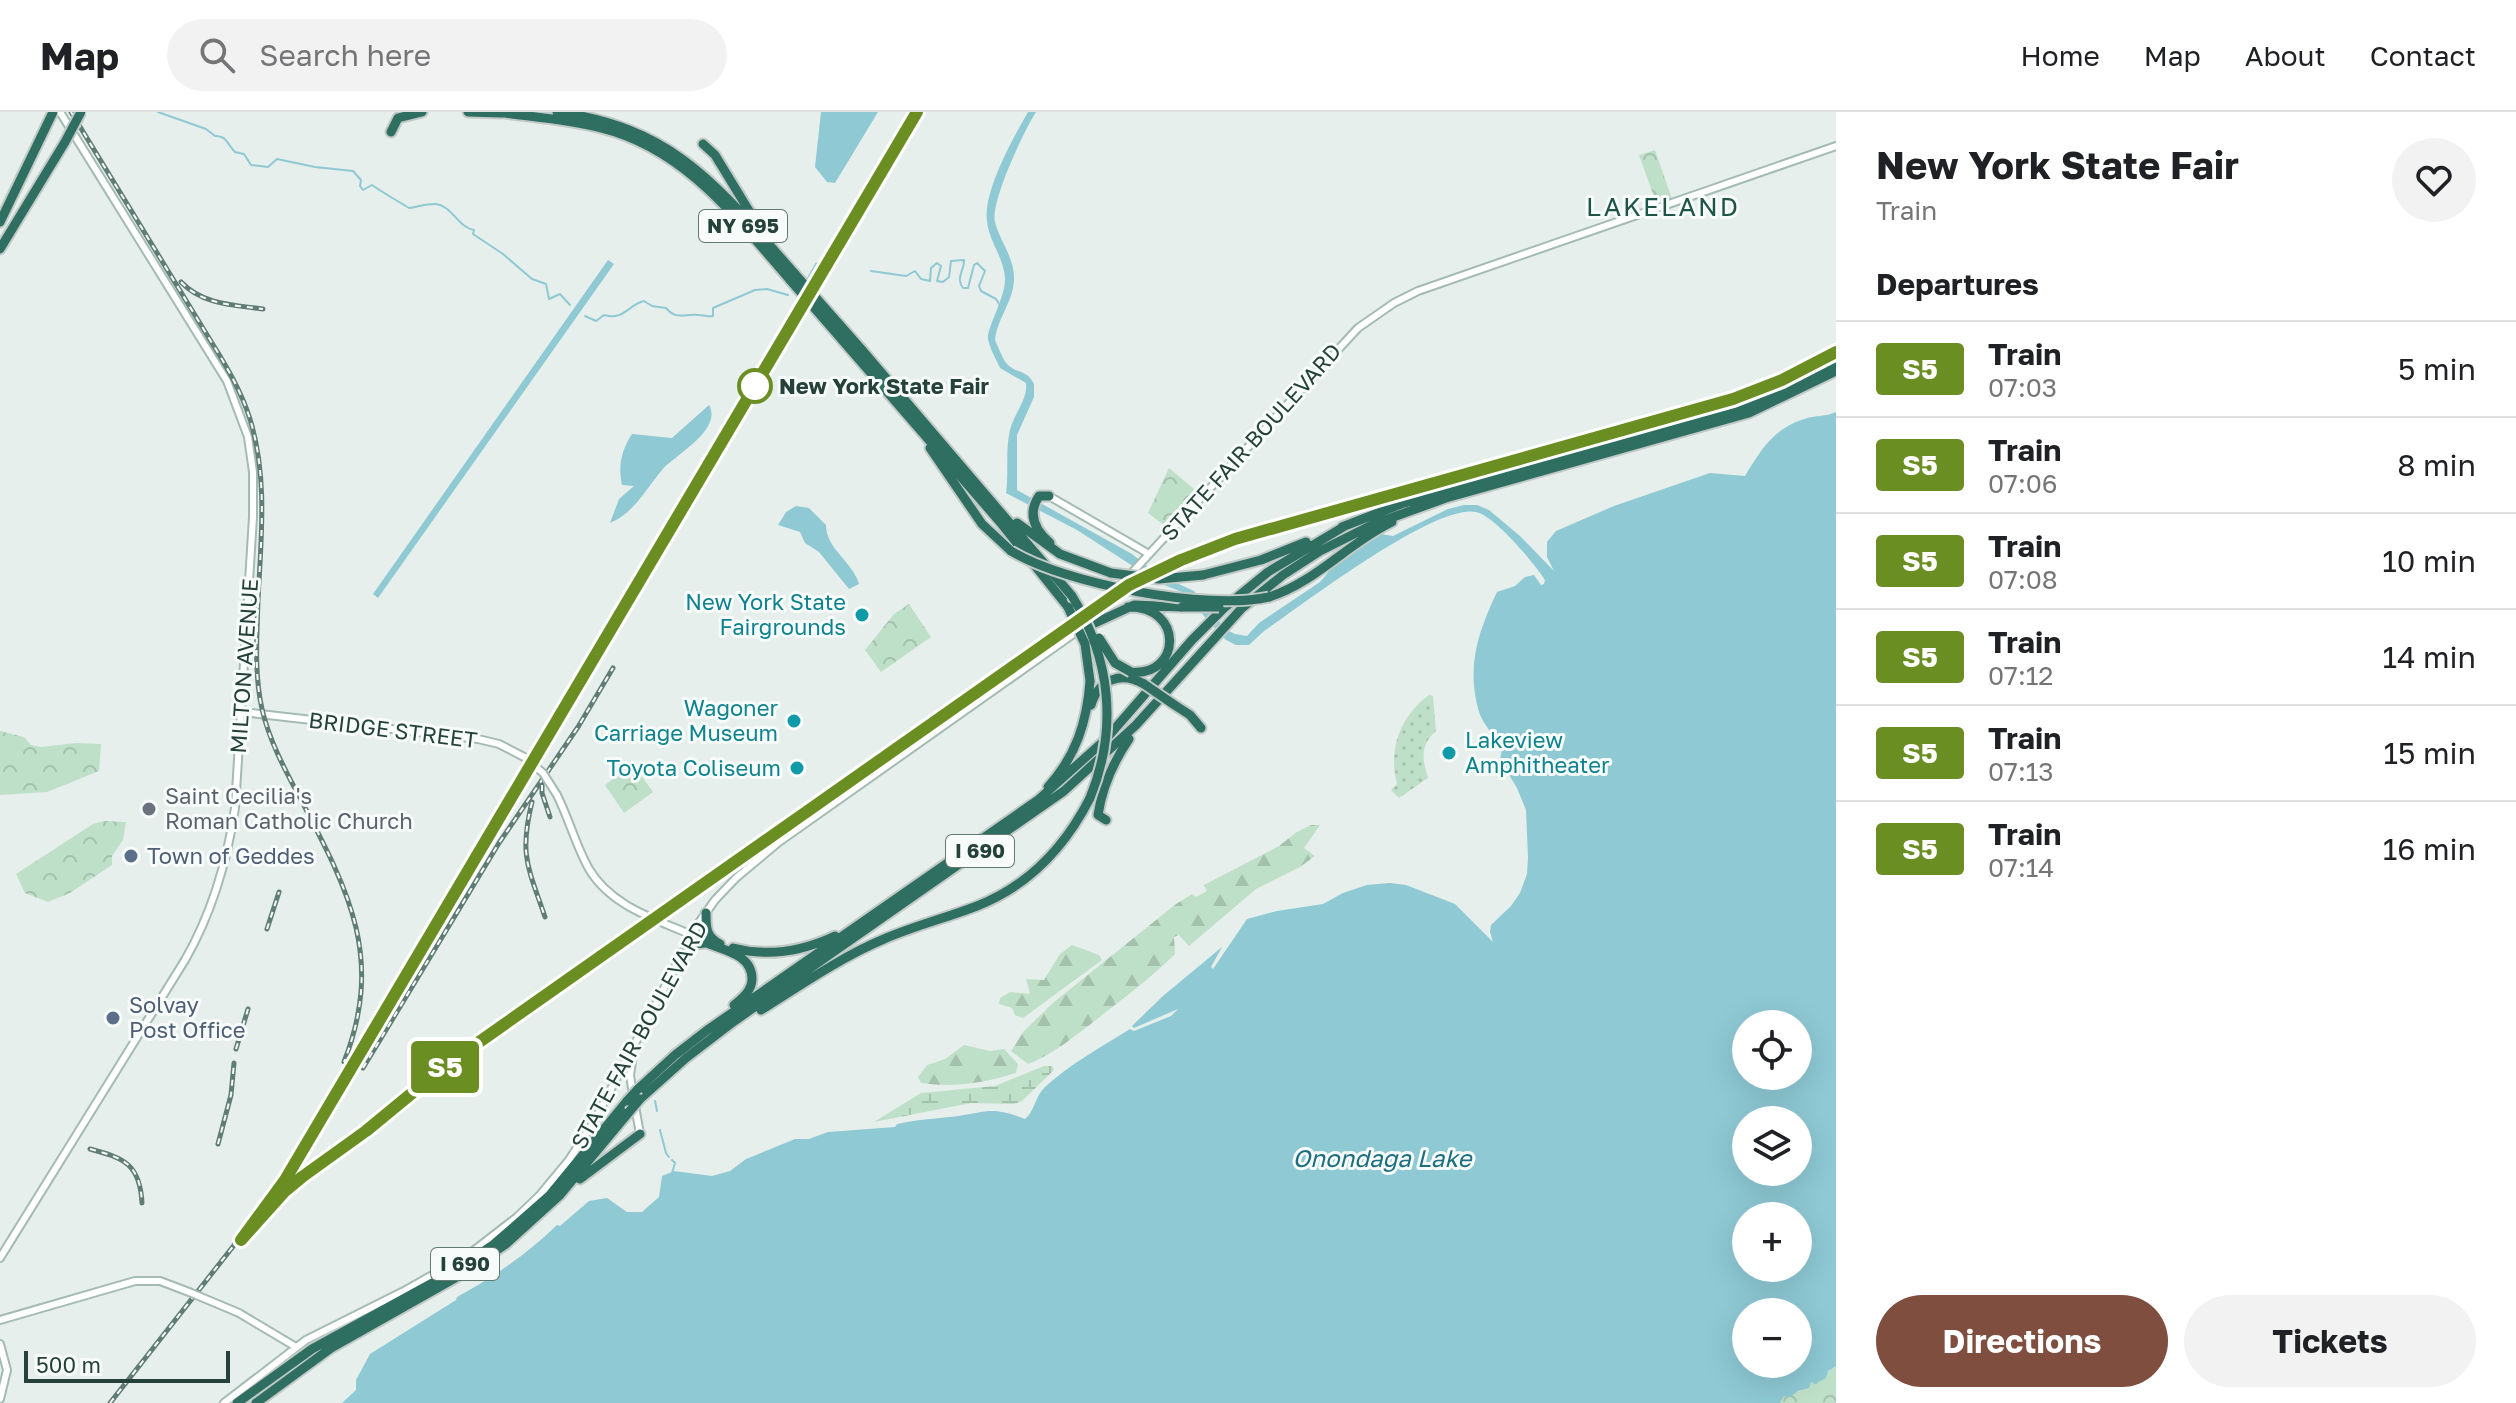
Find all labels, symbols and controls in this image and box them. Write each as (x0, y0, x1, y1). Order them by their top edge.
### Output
search box (167, 19, 727, 91)
text: Map (40, 33, 119, 78)
icon: search (195, 33, 239, 77)
text: Search here (259, 37, 431, 73)
text: Home (2021, 39, 2100, 72)
text: Map (2144, 39, 2201, 72)
text: About (2245, 39, 2326, 72)
text: Contact (2370, 39, 2476, 72)
button: heart (2392, 138, 2476, 222)
text: New York State Fair (1876, 142, 2239, 187)
district label: LAKELAND (1586, 191, 1740, 222)
text: Train (1876, 195, 1937, 226)
road number: NY 695 (699, 210, 787, 242)
text: Departures (1876, 266, 2039, 302)
text: Train (1988, 336, 2061, 372)
street label: STATE FAIR BOULEVARD (1155, 337, 1346, 546)
text: 5 min (2398, 351, 2476, 387)
text: S5 (1902, 352, 1938, 385)
marker: New York State Fair (738, 369, 772, 403)
place label: New York State Fair (779, 372, 990, 399)
text: 07:03 (1988, 372, 2057, 403)
text: Train (1988, 432, 2061, 468)
text: 8 min (2397, 447, 2476, 483)
text: S5 (1902, 448, 1938, 481)
text: 07:06 (1988, 468, 2058, 499)
text: Train (1988, 528, 2061, 564)
text: 10 min (2382, 543, 2476, 579)
text: S5 (1902, 544, 1938, 577)
text: 07:08 (1988, 564, 2058, 595)
street label: MILTON AVENUE (224, 578, 263, 754)
place label: New York State Fairgrounds (685, 588, 846, 640)
marker: New York State Fairgrounds (853, 606, 871, 624)
text: Train (1988, 624, 2061, 660)
text: 14 min (2383, 639, 2476, 675)
text: S5 (1902, 640, 1938, 673)
text: 07:12 (1988, 660, 2053, 691)
place label: Wagoner Carriage Museum (594, 694, 778, 746)
street label: BRIDGE STREET (307, 706, 479, 753)
marker: Wagoner Carriage Museum (785, 712, 803, 730)
text: Train (1988, 720, 2061, 756)
place label: Lakeview Amphitheater (1465, 726, 1610, 778)
text: 15 min (2384, 735, 2476, 771)
text: S5 (1902, 736, 1938, 769)
marker: Lakeview Amphitheater (1440, 744, 1458, 762)
place label: Toyota Coliseum (606, 754, 781, 781)
text: 07:13 (1988, 756, 2054, 787)
marker: Toyota Coliseum (788, 759, 806, 777)
place label: Saint Cecilia's Roman Catholic Church (165, 782, 413, 834)
marker: Saint Cecilia's Roman Catholic Church (140, 800, 158, 818)
text: Train (1988, 816, 2061, 852)
text: 16 min (2383, 831, 2476, 867)
text: S5 (1902, 832, 1938, 865)
road number: I 690 (946, 835, 1014, 867)
place label: Town of Geddes (147, 842, 315, 869)
marker: Town of Geddes (122, 847, 140, 865)
text: 07:14 (1988, 852, 2054, 883)
street label: STATE FAIR BOULEVARD (565, 916, 712, 1153)
place label: Solvay Post Office (129, 991, 246, 1043)
marker: Solvay Post Office (104, 1009, 122, 1027)
map controls (1732, 1010, 1812, 1378)
button: locate (1732, 1010, 1812, 1090)
line badge: S5 (409, 1041, 481, 1093)
text: S5 (427, 1050, 463, 1083)
button: layers (1732, 1106, 1812, 1186)
water label: Onondaga Lake (1293, 1143, 1473, 1173)
button: + (1732, 1202, 1812, 1282)
road number: I 690 (431, 1248, 499, 1280)
button: Directions (1876, 1295, 2168, 1387)
button: Tickets (2184, 1295, 2476, 1387)
button: − (1732, 1298, 1812, 1378)
scale bar (24, 1347, 230, 1383)
text: 500 m (36, 1351, 101, 1378)

